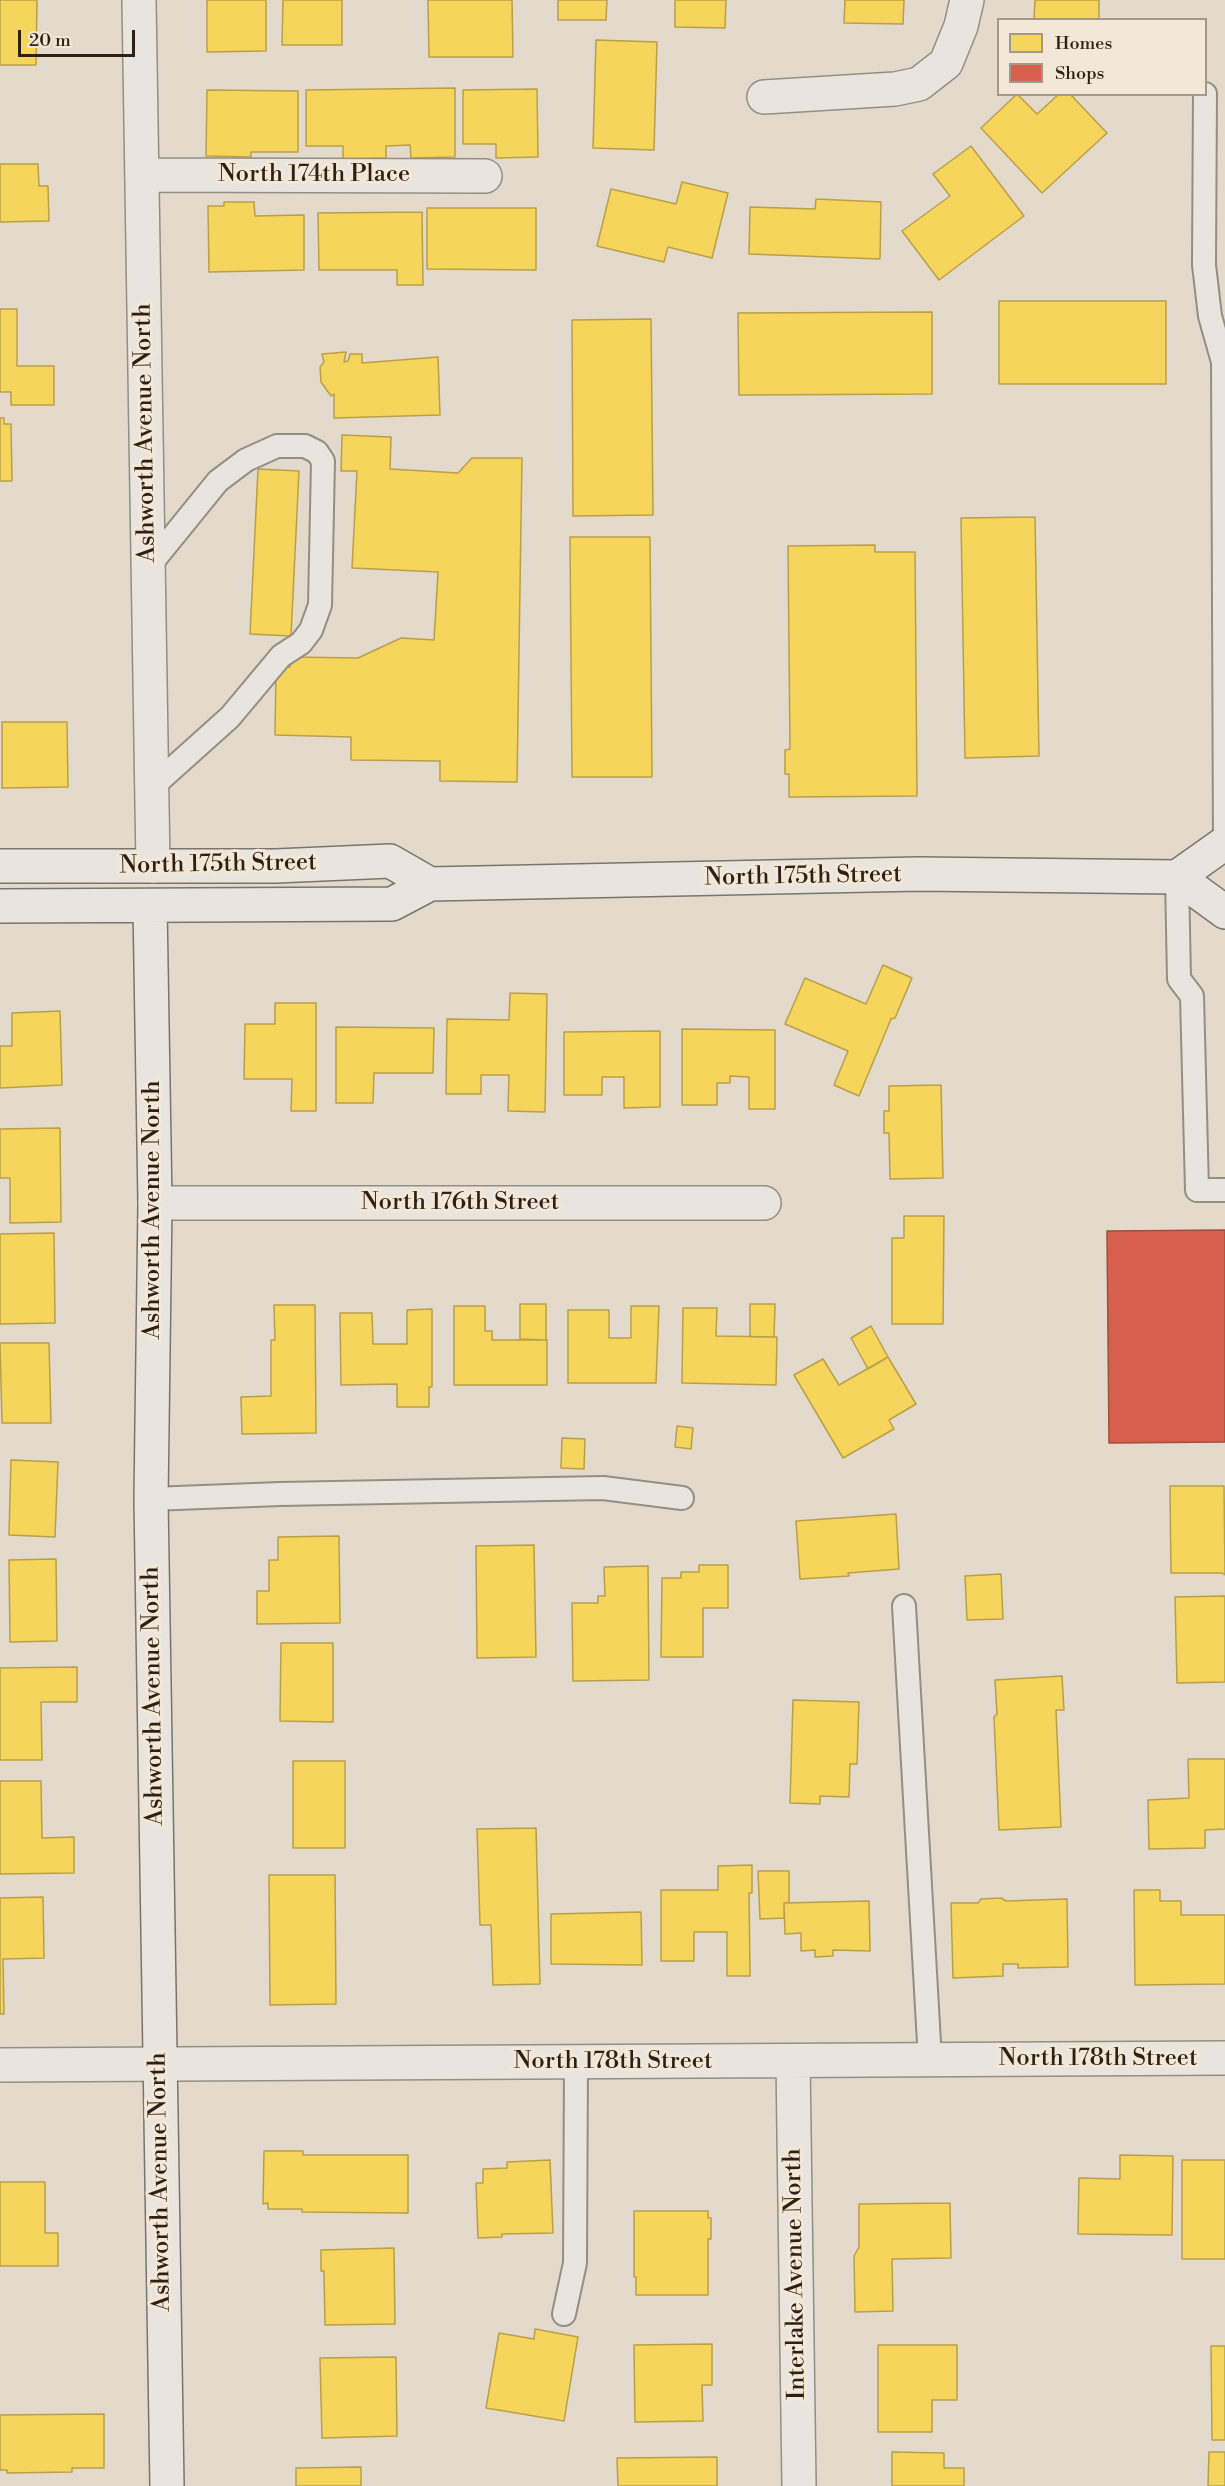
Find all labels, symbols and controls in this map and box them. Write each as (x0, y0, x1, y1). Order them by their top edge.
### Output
scale bar (21, 18, 138, 56)
legend (997, 18, 1207, 96)
text: 20 m (29, 29, 71, 52)
text: Homes (1055, 32, 1112, 55)
text: Shops (1055, 62, 1104, 85)
street label: North 174th Place (218, 161, 410, 189)
street label: Ashworth Avenue North (129, 303, 163, 563)
street label: North 175th Street (119, 849, 317, 881)
street label: North 175th Street (704, 861, 902, 893)
street label: Ashworth Avenue North (139, 1080, 167, 1340)
street label: North 176th Street (361, 1189, 559, 1217)
street label: Ashworth Avenue North (137, 1566, 171, 1826)
street label: North 178th Street (999, 2045, 1197, 2073)
street label: North 178th Street (514, 2048, 712, 2076)
street label: Ashworth Avenue North (144, 2052, 178, 2312)
street label: Interlake Avenue North (779, 2148, 813, 2400)

